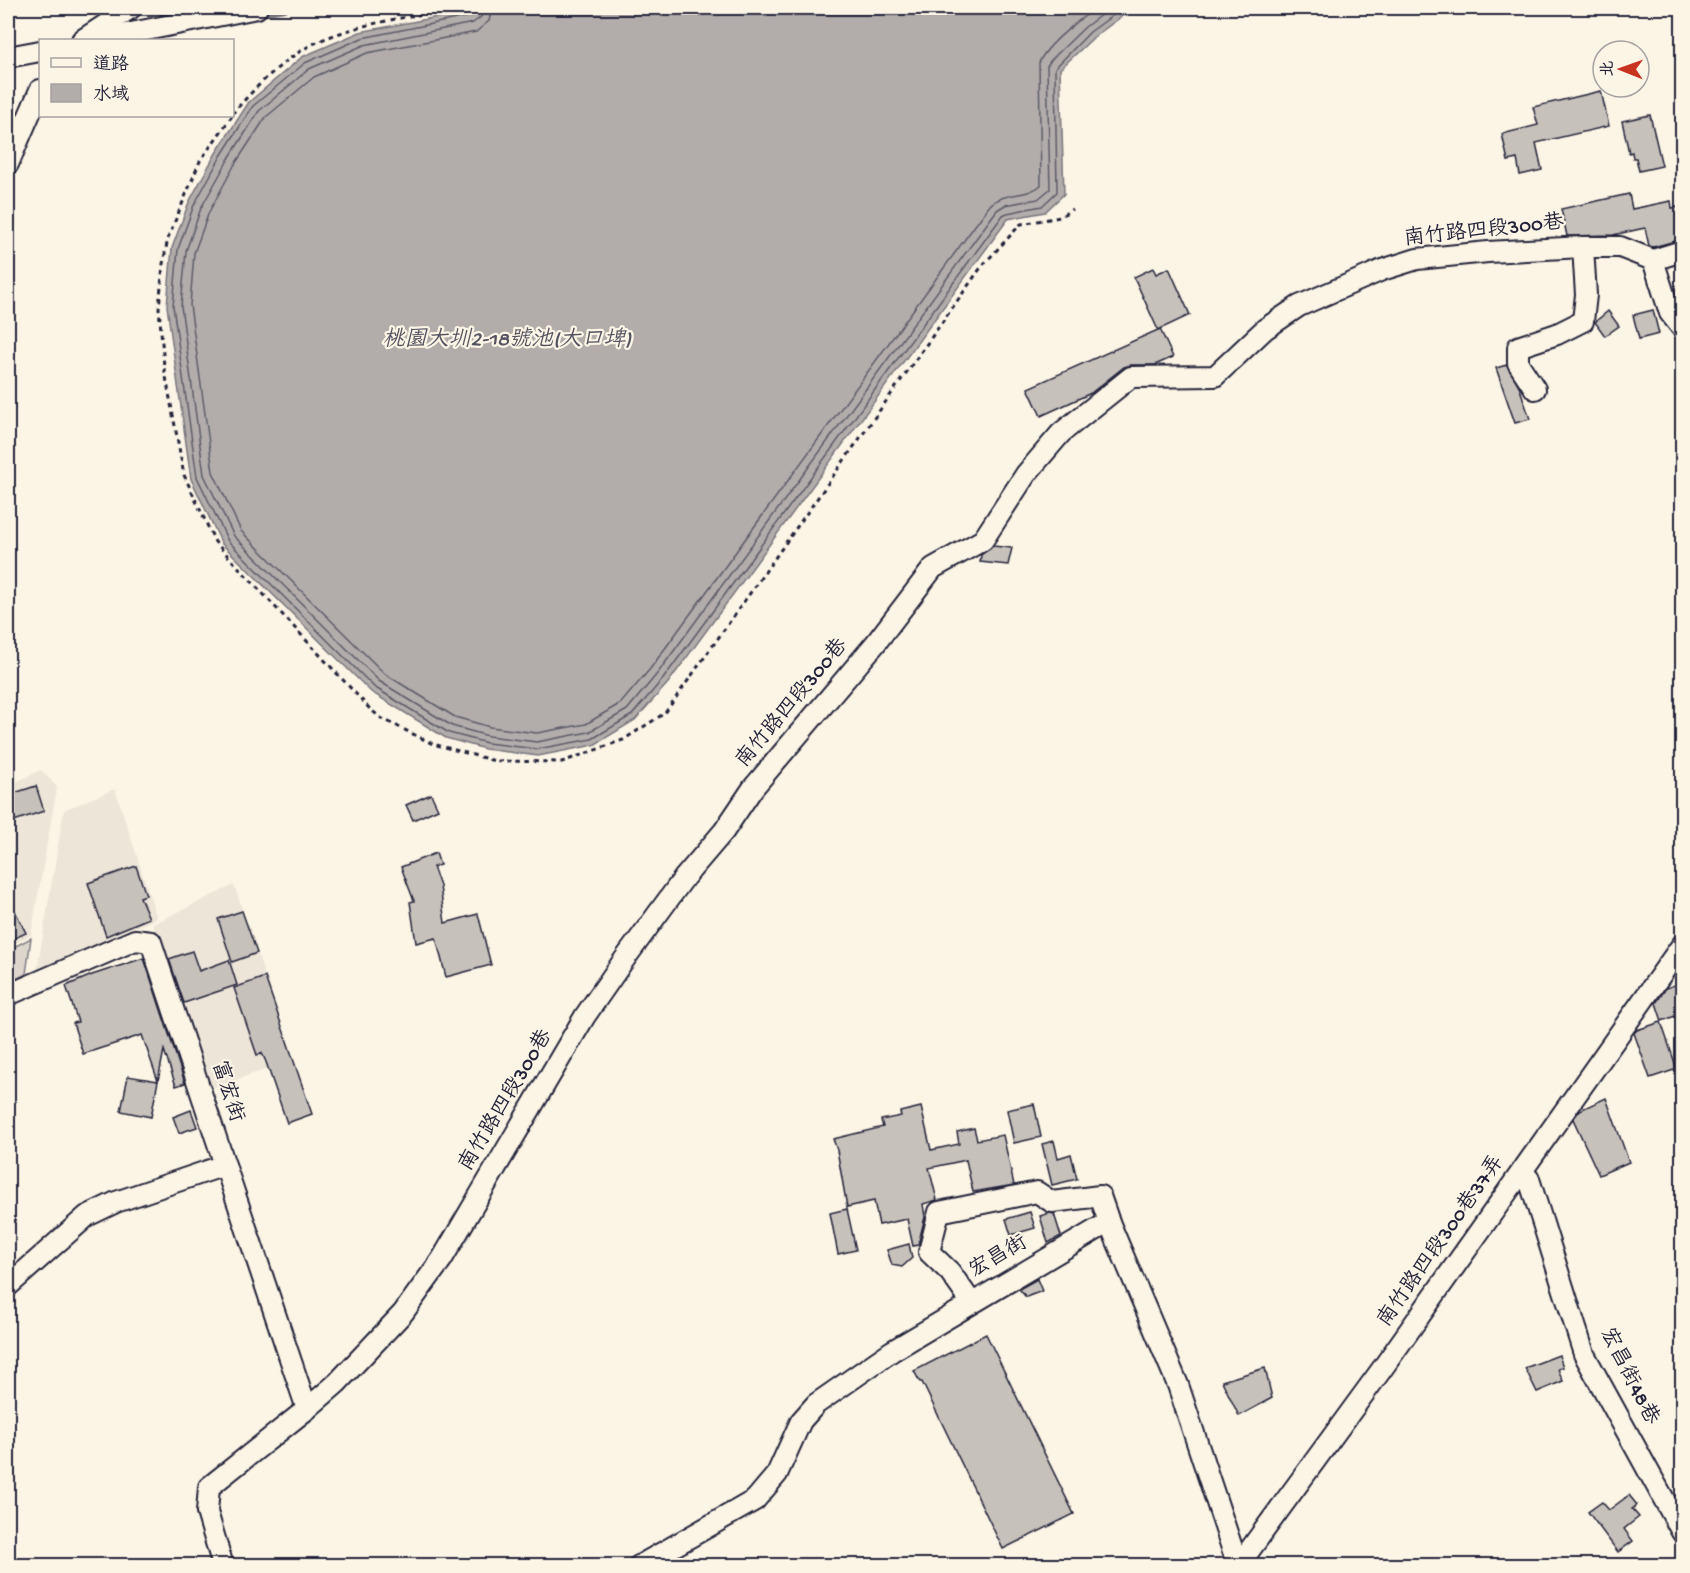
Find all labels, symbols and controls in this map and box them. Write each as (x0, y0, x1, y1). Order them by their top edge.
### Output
legend (39, 39, 234, 117)
north arrow (1591, 39, 1651, 99)
text: 道路 (93, 54, 129, 76)
text: 北 (1599, 61, 1619, 77)
text: 水域 (93, 84, 129, 106)
street label: 南竹路四段300巷 (1403, 209, 1565, 253)
water label: 桃園大圳2-18號池(大口埤) (382, 327, 632, 354)
street label: 南竹路四段300巷 (730, 633, 854, 774)
street label: 南竹路四段300巷 (453, 1025, 559, 1176)
street label: 富宏街 (204, 1058, 250, 1126)
street label: 南竹路四段300巷37弄 (1372, 1150, 1511, 1333)
street label: 宏昌街 (964, 1230, 1033, 1285)
street label: 宏昌街48巷 (1593, 1323, 1665, 1430)

